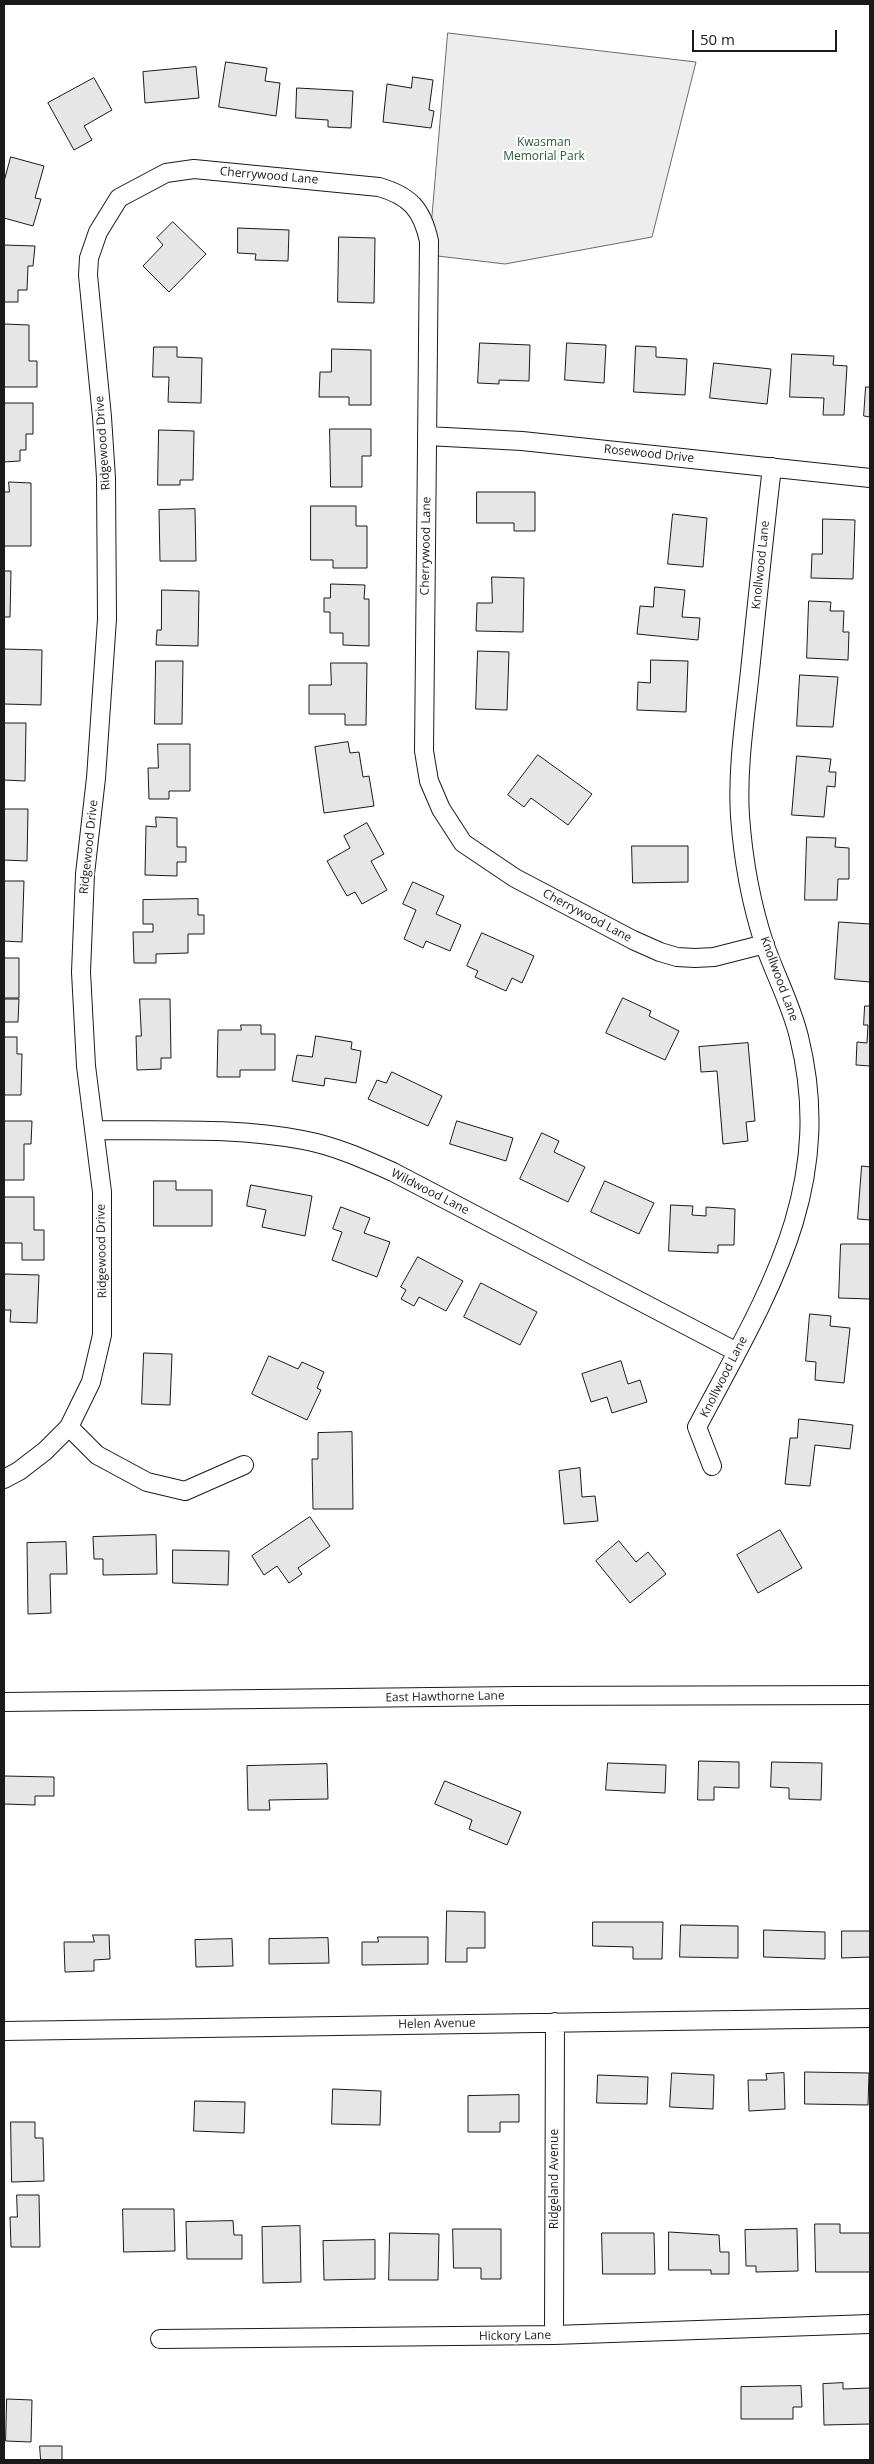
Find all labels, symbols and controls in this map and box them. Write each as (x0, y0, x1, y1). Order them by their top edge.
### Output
scale bar (694, 20, 839, 52)
text: 50 m (700, 29, 735, 49)
park label: Kwasman Memorial Park (503, 136, 585, 164)
street label: Cherrywood Lane (219, 165, 319, 187)
street label: Ridgewood Drive (93, 395, 113, 491)
street label: Rosewood Drive (603, 442, 695, 466)
street label: Cherrywood Lane (418, 497, 434, 595)
street label: Knollwood Lane (749, 520, 773, 610)
street label: Ridgewood Drive (77, 799, 101, 895)
street label: Cherrywood Lane (540, 886, 634, 946)
street label: Knollwood Lane (757, 935, 801, 1023)
street label: Wildwood Lane (389, 1166, 471, 1218)
street label: Ridgewood Drive (94, 1204, 110, 1298)
street label: Knollwood Lane (697, 1334, 751, 1420)
street label: East Hawthorne Lane (385, 1689, 505, 1705)
street label: Helen Avenue (398, 2016, 476, 2032)
street label: Ridgeland Avenue (548, 2129, 562, 2229)
street label: Hickory Lane (479, 2328, 551, 2344)

